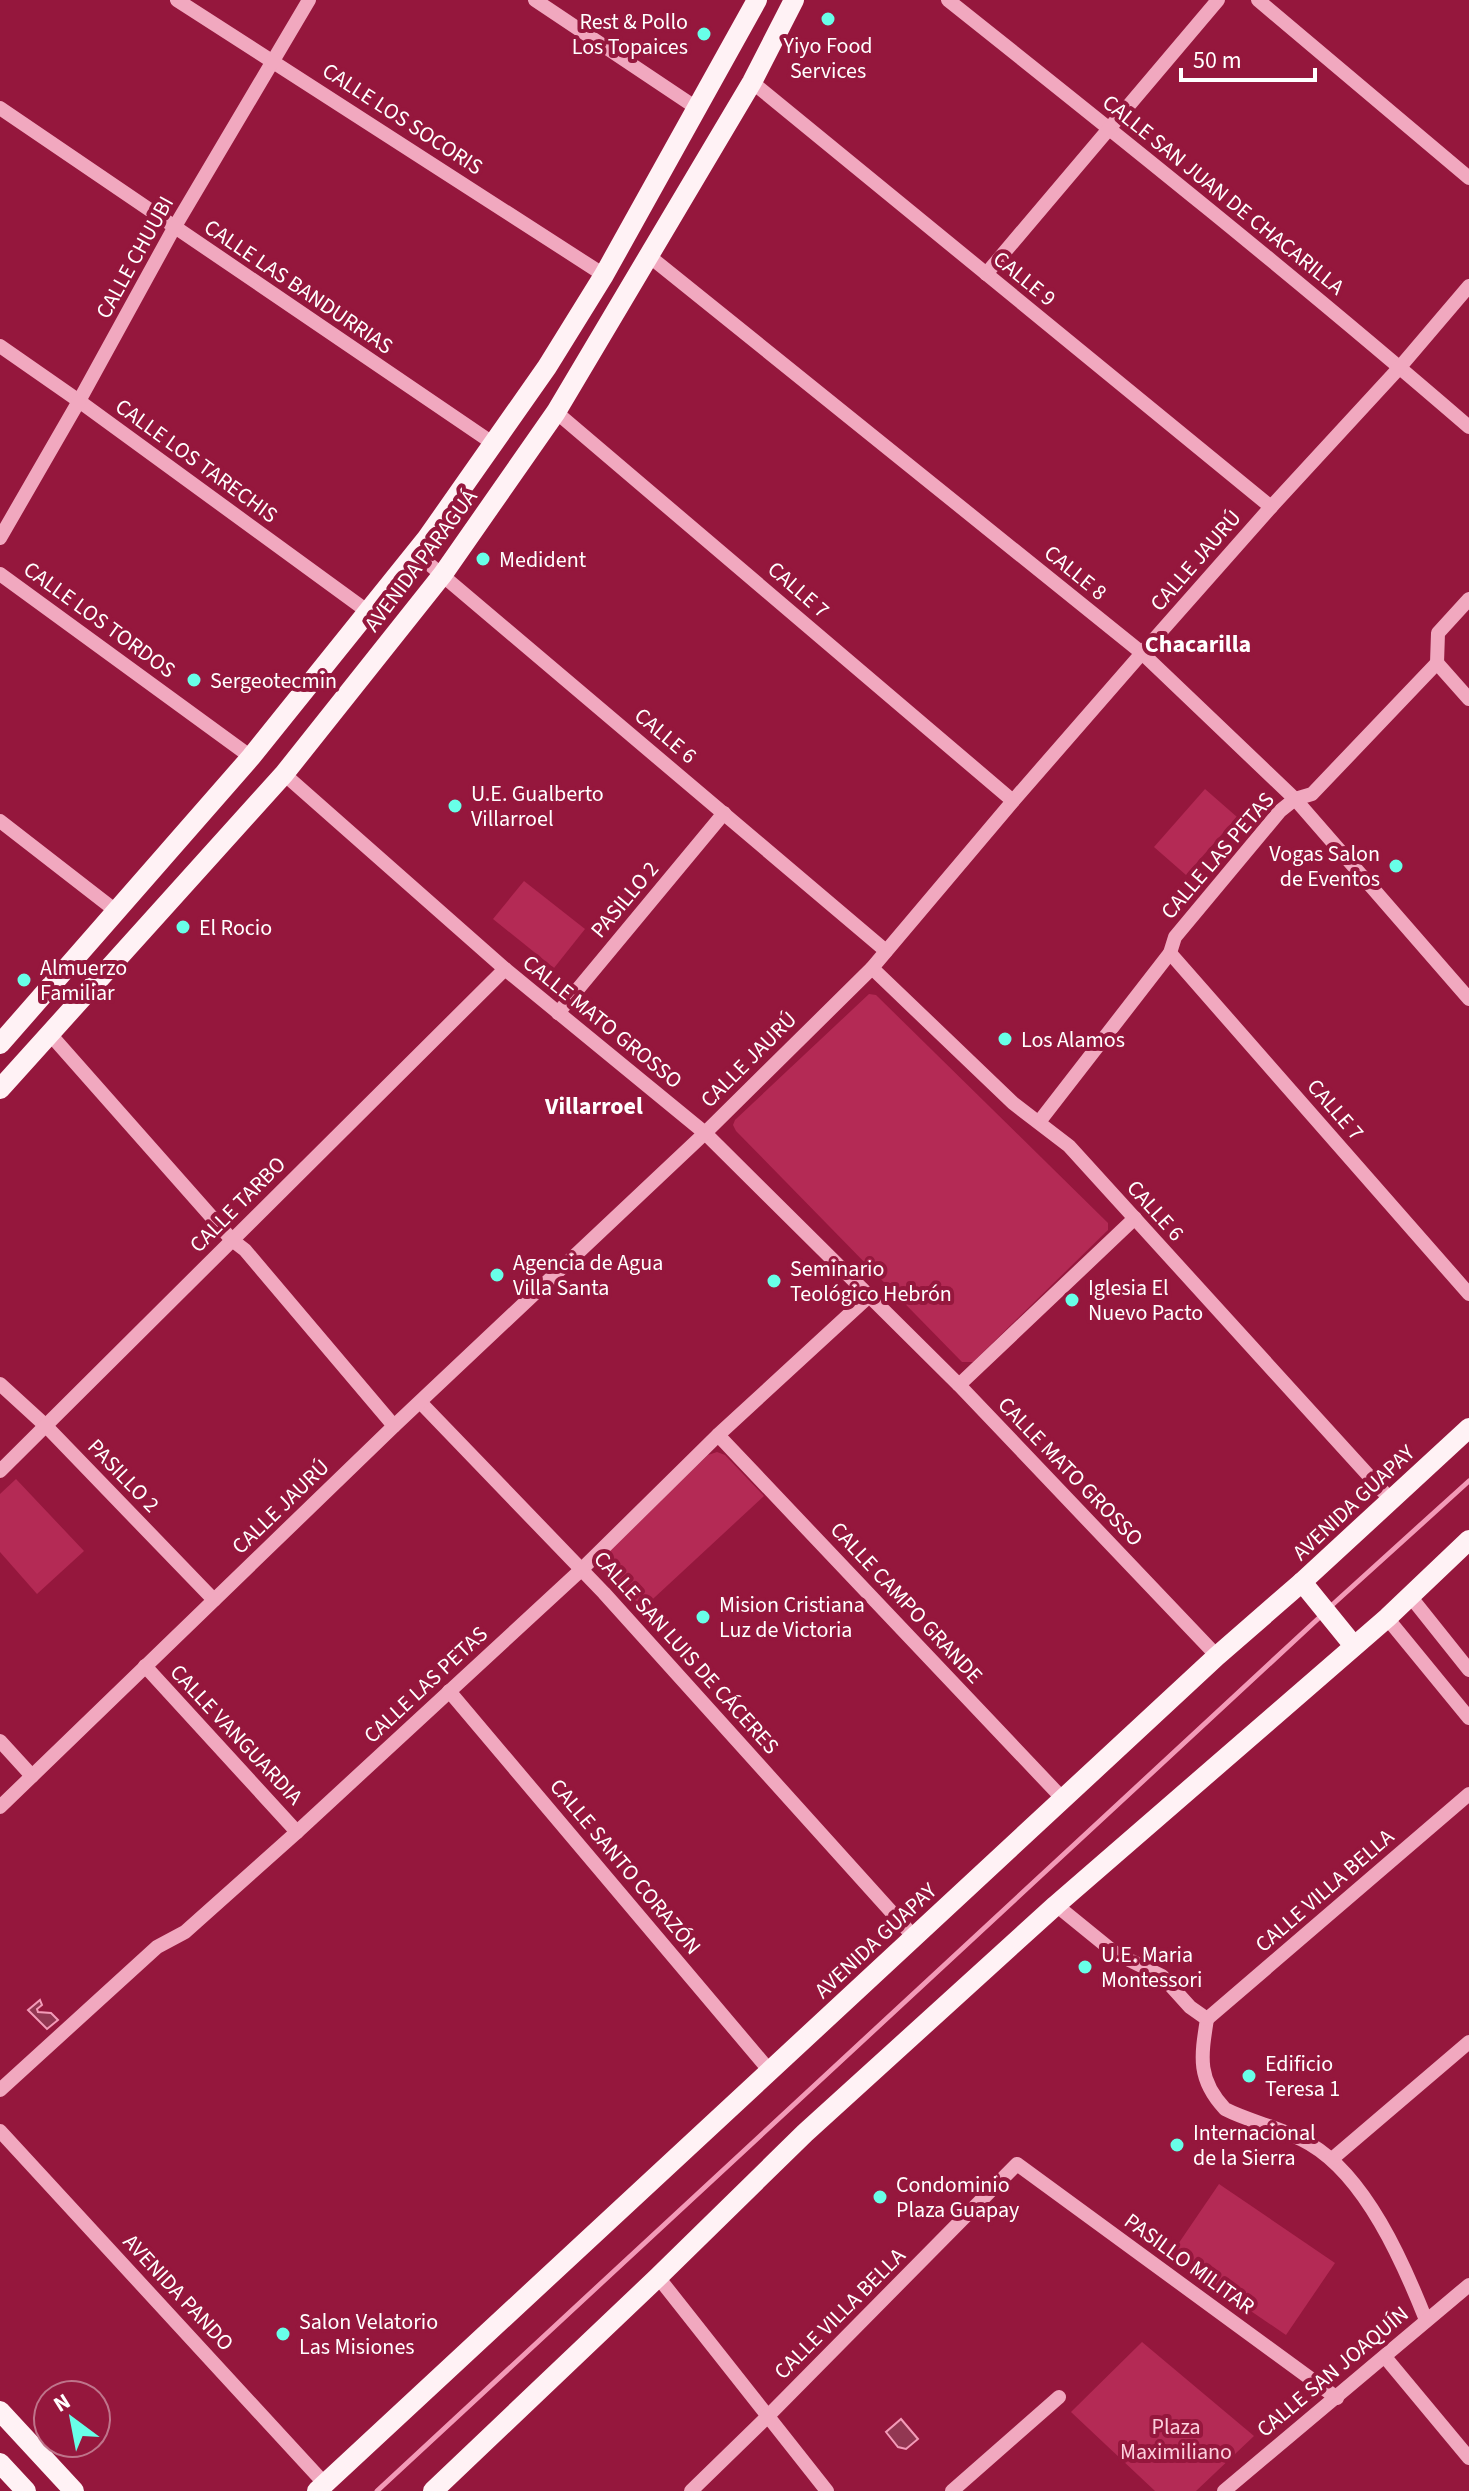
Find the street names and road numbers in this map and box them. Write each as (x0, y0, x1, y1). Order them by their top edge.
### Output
street label: CALLE LOS SOCORIS (316, 55, 489, 183)
street label: CALLE SAN JUAN DE CHACARILLA (1095, 87, 1351, 303)
street label: CALLE CHUUBI (88, 190, 182, 325)
street label: CALLE LAS BANDURRIAS (197, 211, 399, 362)
street label: CALLE 9 (986, 243, 1063, 314)
street label: CALLE LOS TARECHIS (108, 391, 284, 531)
street label: AVENIDA PARAGUÁ (357, 483, 485, 639)
street label: CALLE JAURÚ (1143, 503, 1249, 618)
street label: CALLE 8 (1037, 537, 1114, 608)
street label: CALLE LOS TORDOS (17, 554, 182, 686)
street label: CALLE 7 (760, 554, 836, 626)
street label: CALLE 6 (627, 700, 704, 771)
street label: CALLE LAS PETAS (1153, 785, 1282, 926)
street label: PASILLO 2 (583, 854, 666, 945)
street label: CALLE MATO GROSSO (516, 947, 689, 1096)
street label: CALLE JAURÚ (693, 1004, 804, 1115)
street label: CALLE 7 (1299, 1072, 1371, 1148)
street label: CALLE TARBO (182, 1149, 293, 1260)
street label: CALLE 6 (1119, 1173, 1192, 1248)
street label: CALLE MATO GROSSO (990, 1390, 1150, 1554)
street label: PASILLO 2 (80, 1432, 167, 1520)
street label: AVENIDA GUAPAY (1285, 1437, 1422, 1568)
street label: CALLE JAURÚ (225, 1452, 337, 1562)
street label: CALLE CAMPO GRANDE (823, 1515, 990, 1691)
street label: CALLE SAN LUIS DE CÁCERES (586, 1544, 787, 1762)
street label: CALLE LAS PETAS (356, 1619, 495, 1751)
street label: CALLE VANGUARDIA (162, 1657, 310, 1812)
street label: CALLE SANTO CORAZÓN (542, 1772, 709, 1962)
street label: CALLE VILLA BELLA (1248, 1821, 1401, 1960)
street label: AVENIDA GUAPAY (807, 1875, 944, 2006)
street label: PASILLO MILITAR (1118, 2205, 1261, 2322)
street label: AVENIDA PANDO (115, 2227, 241, 2358)
street label: CALLE VILLA BELLA (767, 2241, 913, 2387)
street label: CALLE SAN JOAQUÍN (1250, 2299, 1416, 2445)

